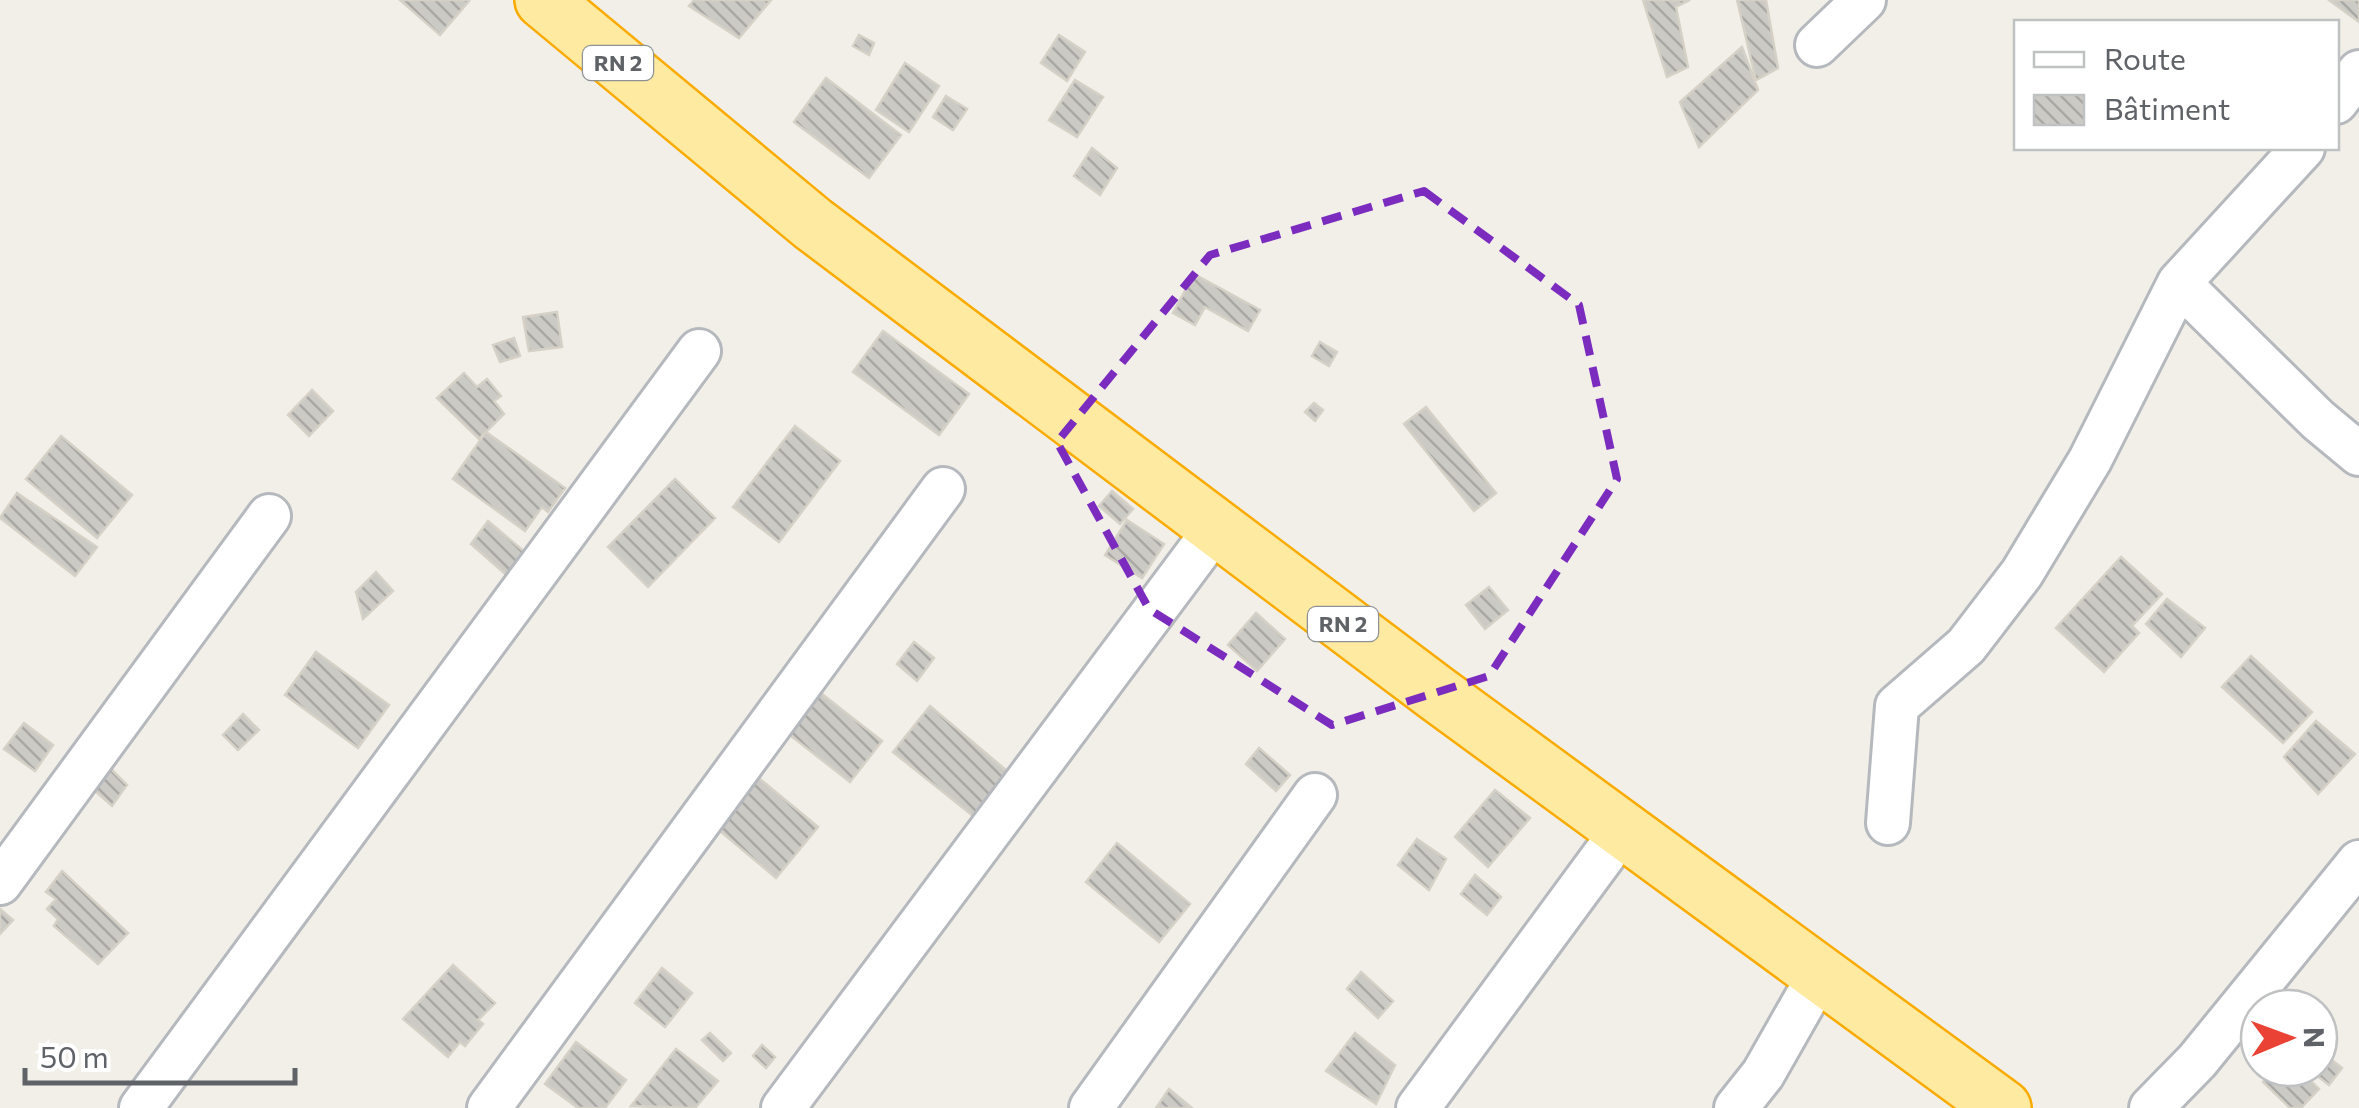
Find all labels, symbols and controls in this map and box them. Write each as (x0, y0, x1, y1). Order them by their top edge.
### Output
legend (2014, 20, 2339, 150)
text: Route (2104, 39, 2186, 76)
road number: RN 2 (583, 46, 653, 80)
text: Bâtiment (2104, 89, 2230, 126)
road number: RN 2 (1308, 607, 1378, 641)
north arrow (2239, 988, 2339, 1088)
scale bar (25, 1023, 295, 1085)
text: N (2298, 1027, 2332, 1048)
text: 50 m (40, 1037, 109, 1074)

